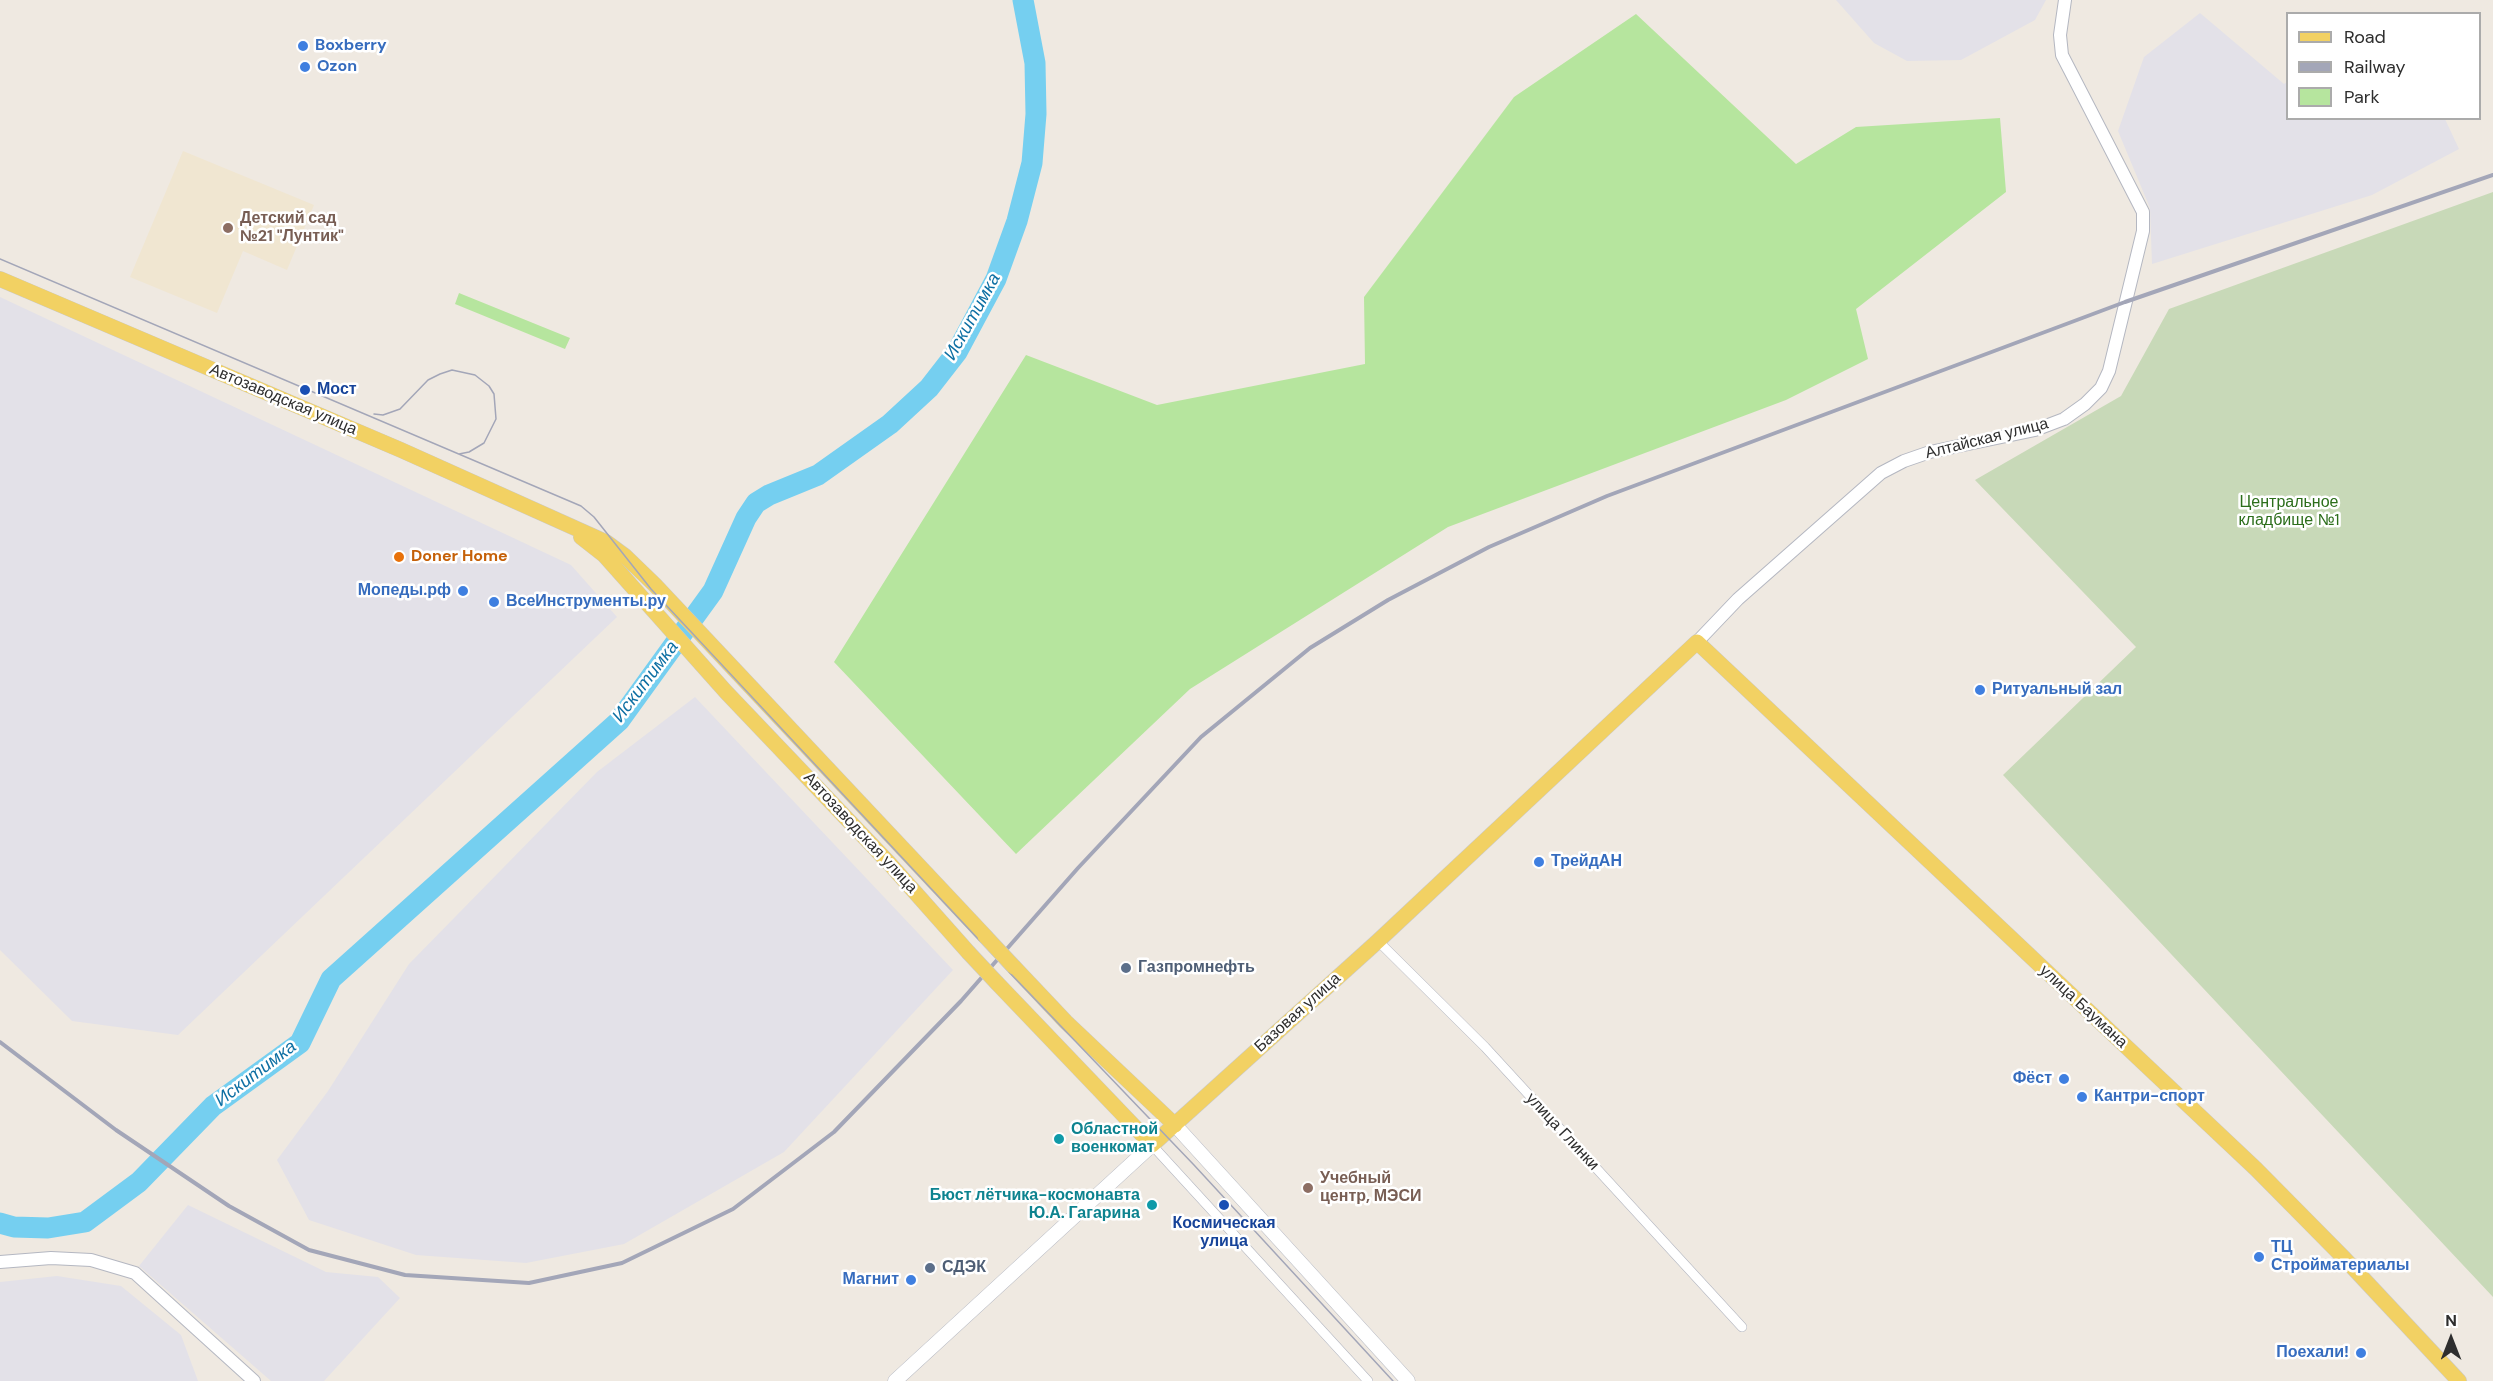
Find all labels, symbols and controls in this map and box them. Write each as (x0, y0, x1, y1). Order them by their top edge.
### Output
legend (2286, 12, 2481, 120)
text: Road (2344, 25, 2386, 49)
place label: Boxberry (315, 36, 387, 56)
marker: Boxberry (296, 39, 310, 53)
text: Railway (2344, 55, 2406, 79)
place label: Ozon (317, 57, 357, 77)
marker: Ozon (298, 60, 312, 74)
text: Park (2344, 85, 2380, 109)
place label: Детский сад №21 "Лунтик" (240, 209, 344, 247)
marker: Детский сад №21 "Лунтик" (221, 221, 235, 235)
water label: Искитимка (940, 270, 1006, 364)
street label: Автозаводская улица (206, 360, 360, 440)
place label: Мост (317, 380, 357, 400)
marker: Мост (298, 383, 312, 397)
street label: Алтайская улица (1923, 414, 2051, 464)
park label: Центральное кладбище №1 (2238, 493, 2340, 531)
place label: Doner Home (411, 547, 508, 567)
marker: Doner Home (392, 550, 406, 564)
place label: Мопеды.рф (358, 581, 451, 601)
marker: Мопеды.рф (456, 584, 470, 598)
place label: ВсеИнструменты.ру (506, 592, 666, 612)
marker: ВсеИнструменты.ру (487, 595, 501, 609)
water label: Искитимка (608, 637, 684, 727)
place label: Ритуальный зал (1992, 680, 2122, 700)
marker: Ритуальный зал (1973, 683, 1987, 697)
street label: Автозаводская улица (799, 769, 921, 897)
place label: ТрейдАН (1551, 852, 1622, 872)
marker: ТрейдАН (1532, 855, 1546, 869)
place label: Газпромнефть (1138, 958, 1255, 978)
marker: Газпромнефть (1119, 961, 1133, 975)
street label: улица Баумана (2035, 961, 2131, 1053)
street label: Базовая улица (1251, 969, 1345, 1057)
water label: Искитимка (211, 1036, 301, 1112)
place label: Фёст (2013, 1069, 2052, 1089)
marker: Фёст (2057, 1072, 2071, 1086)
place label: Кантри-спорт (2094, 1087, 2205, 1107)
street label: улица Глинки (1521, 1089, 1603, 1175)
marker: Кантри-спорт (2075, 1090, 2089, 1104)
place label: Областной военкомат (1071, 1120, 1158, 1158)
marker: Областной военкомат (1052, 1132, 1066, 1146)
place label: Учебный центр, МЭСИ (1320, 1169, 1421, 1207)
marker: Учебный центр, МЭСИ (1301, 1181, 1315, 1195)
place label: Бюст лётчика-космонавта Ю.А. Гагарина (930, 1186, 1140, 1224)
marker: Бюст лётчика-космонавта Ю.А. Гагарина (1145, 1198, 1159, 1212)
marker: Космическая улица (1217, 1198, 1231, 1212)
place label: Космическая улица (1172, 1214, 1276, 1252)
place label: ТЦ Стройматериалы (2271, 1238, 2409, 1276)
marker: ТЦ Стройматериалы (2252, 1250, 2266, 1264)
place label: СДЭК (942, 1258, 986, 1278)
marker: СДЭК (923, 1261, 937, 1275)
place label: Магнит (843, 1270, 899, 1290)
marker: Магнит (904, 1273, 918, 1287)
north arrow (2421, 1309, 2481, 1369)
text: N (2445, 1310, 2457, 1331)
place label: Поехали! (2276, 1343, 2349, 1363)
marker: Поехали! (2354, 1346, 2368, 1360)

